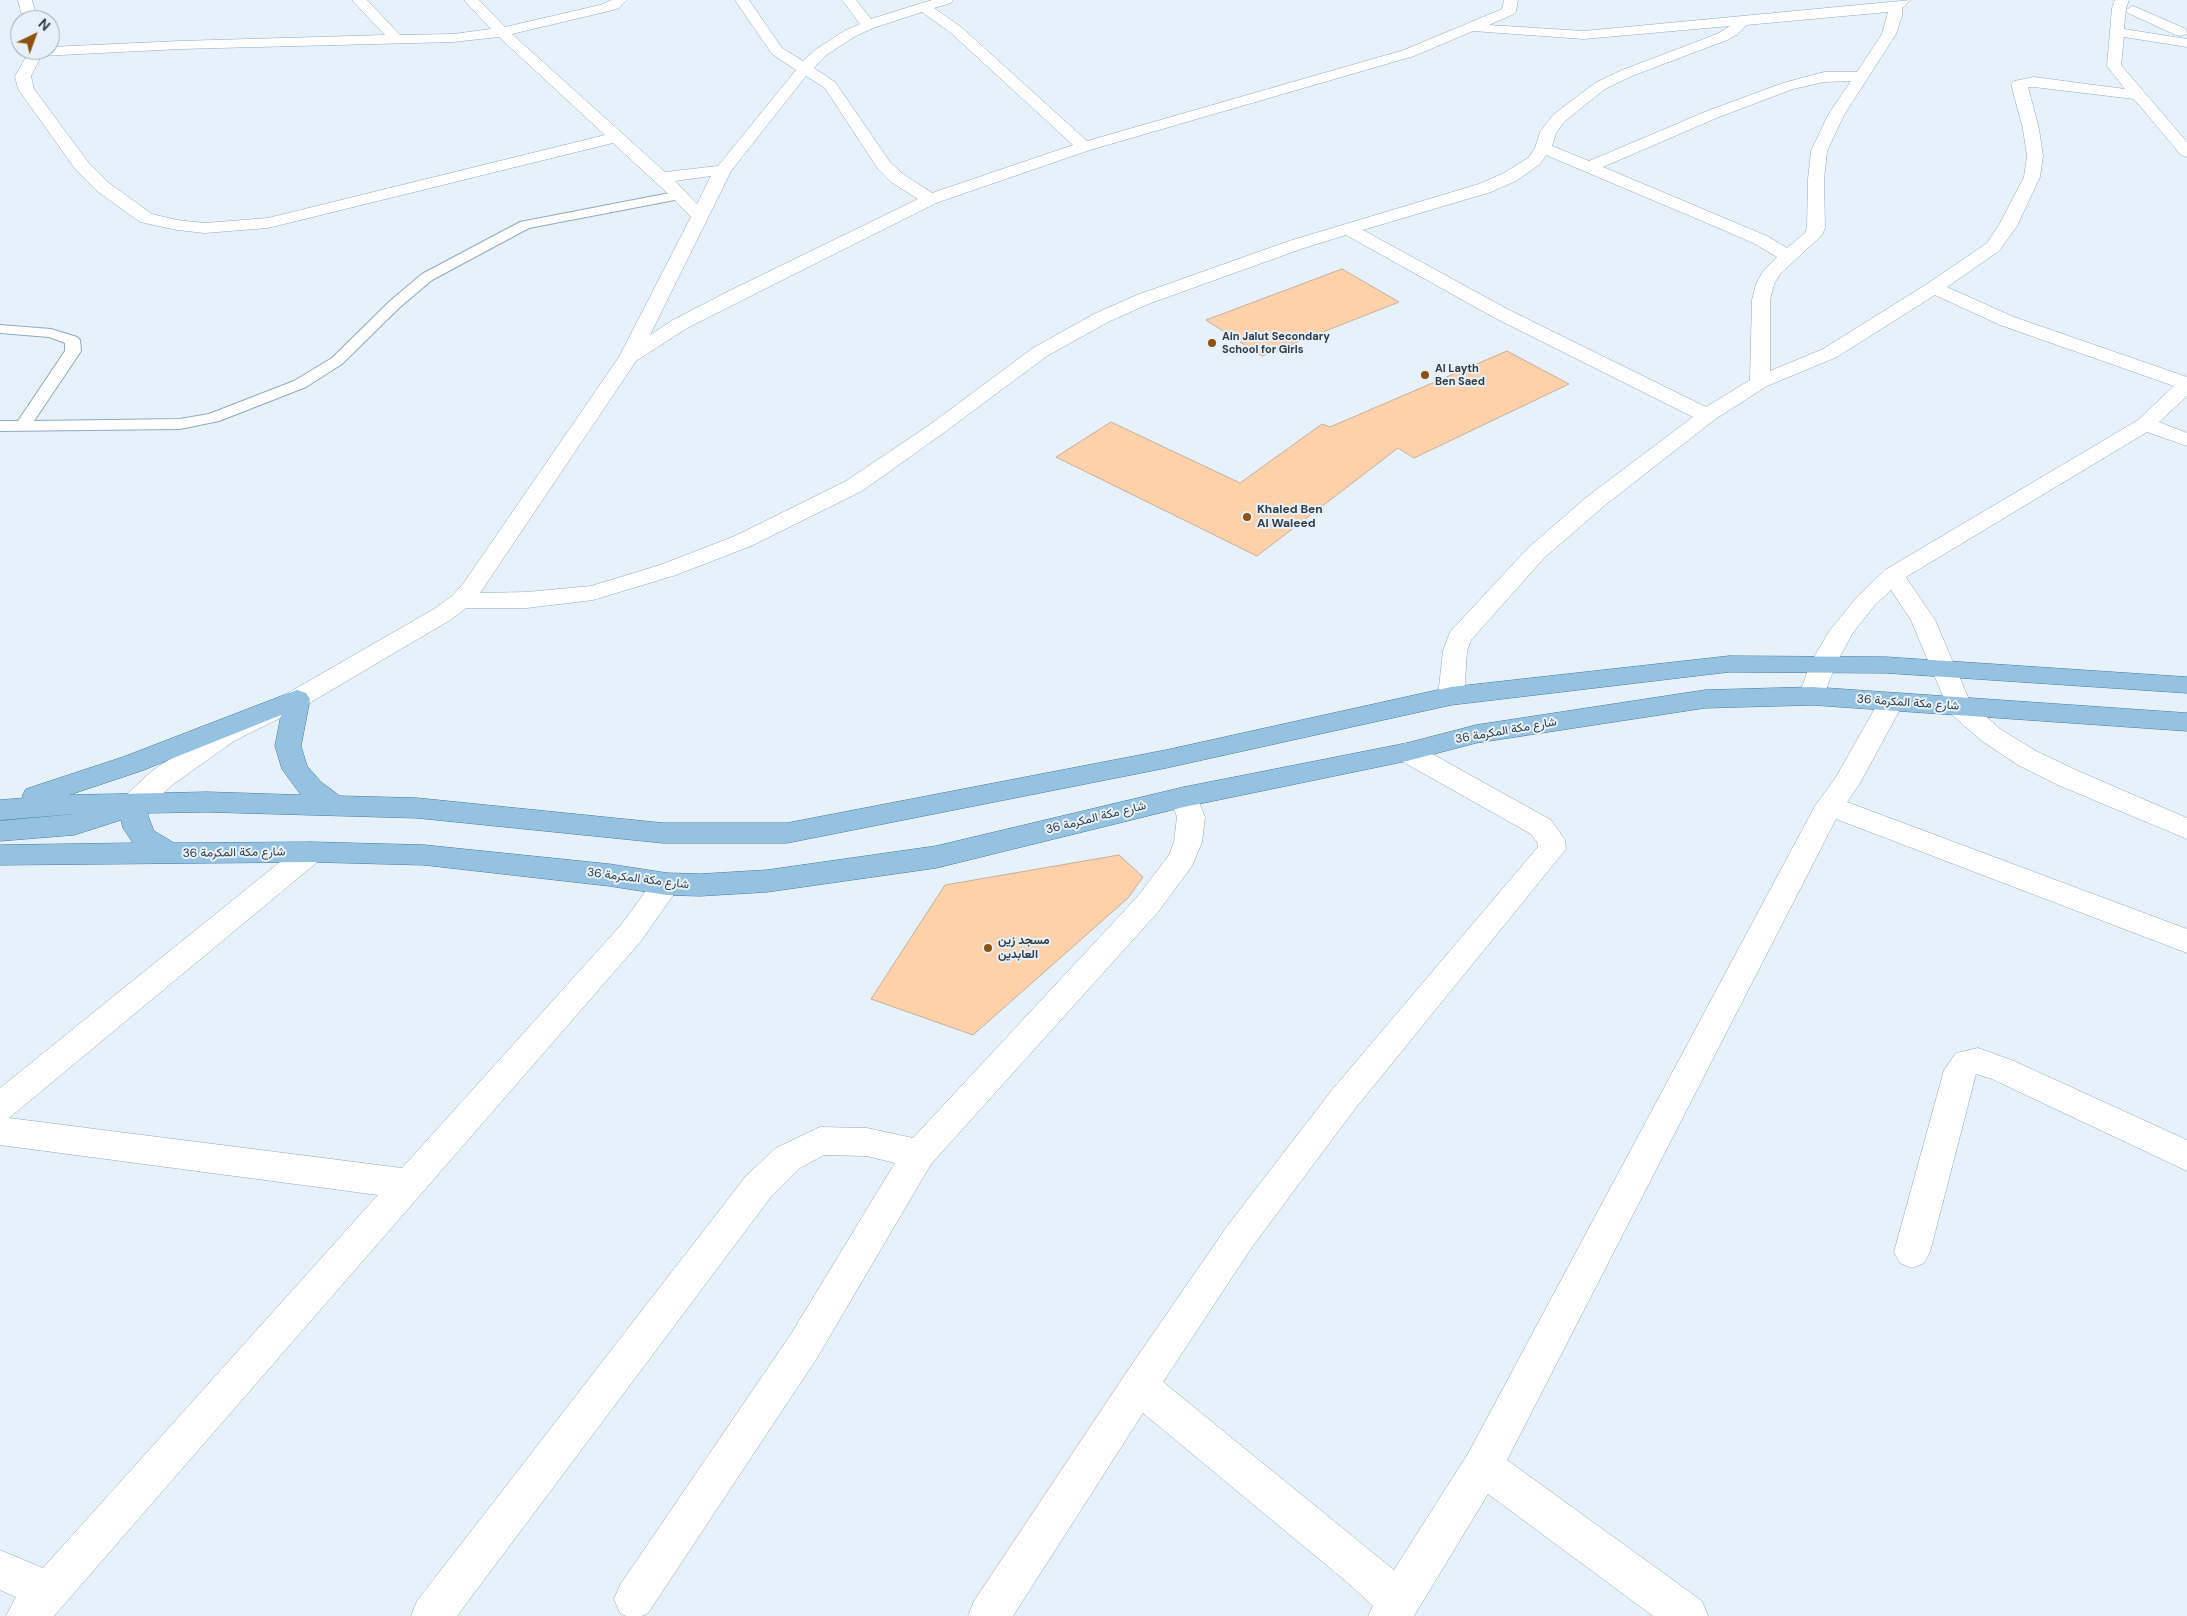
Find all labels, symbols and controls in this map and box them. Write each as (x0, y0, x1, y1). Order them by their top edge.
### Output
north arrow (10, 10, 60, 60)
text: N (35, 14, 54, 35)
place label: Ain Jalut Secondary School for Girls (1222, 330, 1330, 356)
marker: Ain Jalut Secondary School for Girls (1206, 337, 1218, 349)
place label: Al Layth Ben Saed (1435, 362, 1485, 388)
marker: Al Layth Ben Saed (1419, 369, 1431, 381)
place label: Khaled Ben Al Waleed (1257, 503, 1323, 531)
marker: Khaled Ben Al Waleed (1241, 511, 1253, 523)
street label: شارع مكة المكرمة 36 (1856, 692, 1960, 714)
street label: شارع مكة المكرمة 36 (1454, 715, 1558, 747)
street label: شارع مكة المكرمة 36 (1044, 799, 1148, 837)
street label: شارع مكة المكرمة 36 (183, 845, 285, 861)
street label: شارع مكة المكرمة 36 (586, 866, 690, 892)
place label: مسجد زين العابدين (998, 934, 1050, 962)
marker: مسجد زين العابدين (982, 942, 994, 954)

